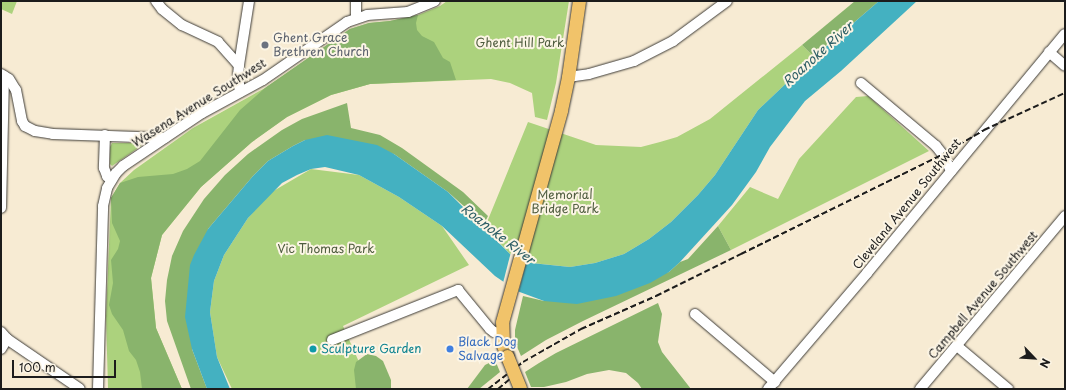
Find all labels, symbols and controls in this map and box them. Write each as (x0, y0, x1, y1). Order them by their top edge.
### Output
water label: Roanoke River (779, 18, 857, 90)
place label: Ghent Grace Brethren Church (273, 31, 370, 59)
park label: Ghent Hill Park (475, 36, 565, 50)
marker: Ghent Grace Brethren Church (260, 40, 270, 50)
street label: Wasena Avenue Southwest (130, 56, 268, 150)
street label: Cleveland Avenue Southwest (850, 136, 964, 272)
park label: Memorial Bridge Park (531, 188, 599, 216)
water label: Roanoke River (458, 200, 538, 268)
street label: Campbell Avenue Southwest (925, 228, 1041, 362)
park label: Vic Thomas Park (277, 242, 375, 256)
place label: Black Dog Salvage (458, 335, 517, 363)
north arrow (1014, 338, 1054, 378)
place label: Sculpture Garden (321, 342, 422, 356)
marker: Sculpture Garden (308, 344, 318, 354)
marker: Black Dog Salvage (445, 344, 455, 354)
scale bar (14, 352, 118, 378)
text: N (1036, 356, 1055, 371)
text: 100 m (19, 358, 56, 376)

